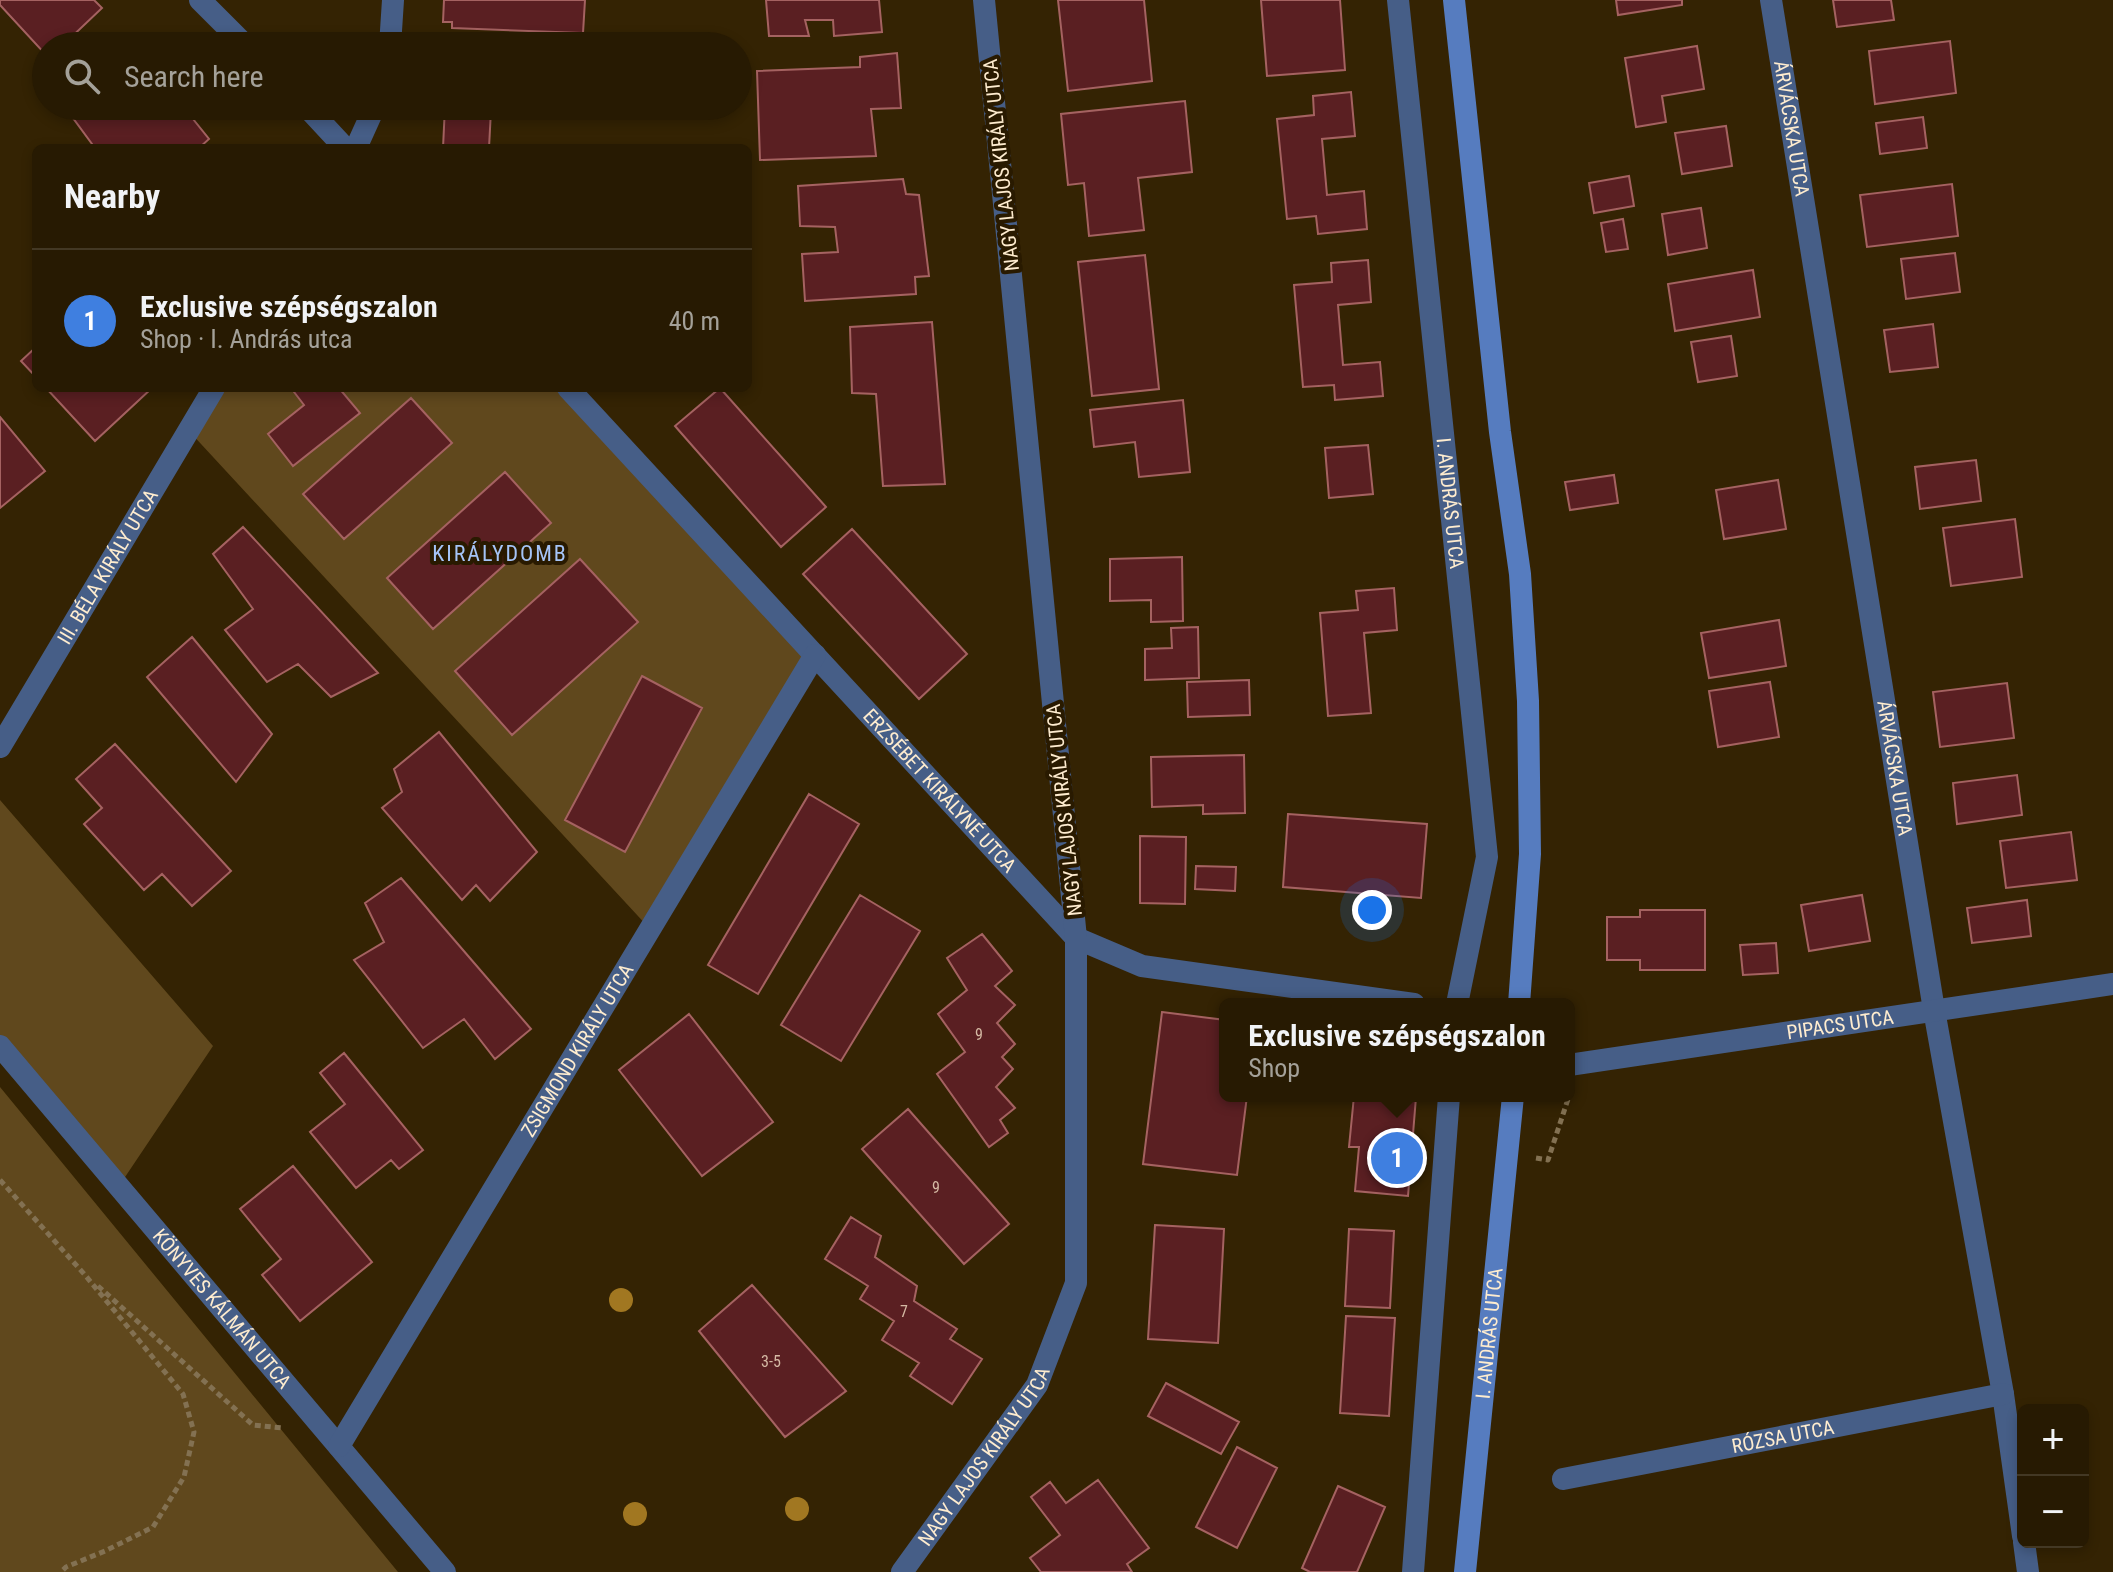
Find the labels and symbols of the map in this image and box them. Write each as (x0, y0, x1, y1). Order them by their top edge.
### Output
street label: NAGY LAJOS KIRÁLY UTCA (978, 57, 1024, 272)
street label: ÁRVÁCSKA UTCA (1769, 59, 1815, 198)
street label: I. ANDRÁS UTCA (1432, 437, 1469, 570)
street label: III. BÉLA KIRÁLY UTCA (52, 484, 163, 648)
district label: KIRÁLYDOMB (432, 541, 568, 566)
street label: ÁRVÁCSKA UTCA (1872, 699, 1918, 838)
street label: NAGY LAJOS KIRÁLY UTCA (1041, 702, 1087, 917)
street label: ERZSÉBET KIRÁLYNÉ UTCA (858, 704, 1022, 878)
your location (1352, 890, 1392, 930)
street label: ZSIGMOND KIRÁLY UTCA (516, 959, 639, 1141)
street label: PIPACS UTCA (1785, 1005, 1896, 1044)
house number: 9 (975, 1025, 983, 1044)
pin: 1 (1371, 1128, 1423, 1188)
house number: 9 (932, 1178, 940, 1197)
street label: KÖNYVES KÁLMÁN UTCA (148, 1224, 297, 1394)
street label: I. ANDRÁS UTCA (1471, 1266, 1508, 1400)
house number: 7 (900, 1302, 908, 1321)
house number: 3-5 (761, 1352, 781, 1371)
street label: NAGY LAJOS KIRÁLY UTCA (913, 1363, 1055, 1550)
street label: RÓZSA UTCA (1730, 1415, 1837, 1458)

